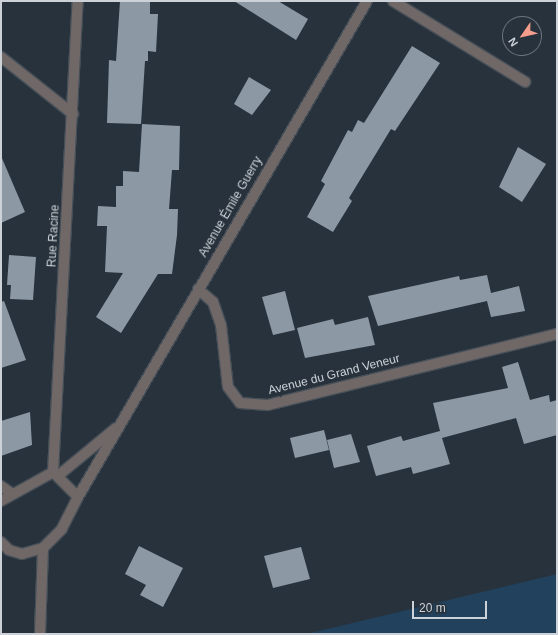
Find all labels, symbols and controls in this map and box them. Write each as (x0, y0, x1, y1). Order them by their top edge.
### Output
north arrow (502, 16, 542, 56)
text: N (506, 36, 520, 49)
street label: Avenue Émile Guerry (196, 154, 266, 260)
street label: Rue Racine (45, 204, 63, 268)
street label: Avenue du Grand Veneur (267, 352, 401, 398)
scale bar (414, 593, 489, 619)
text: 20 m (419, 601, 446, 615)

